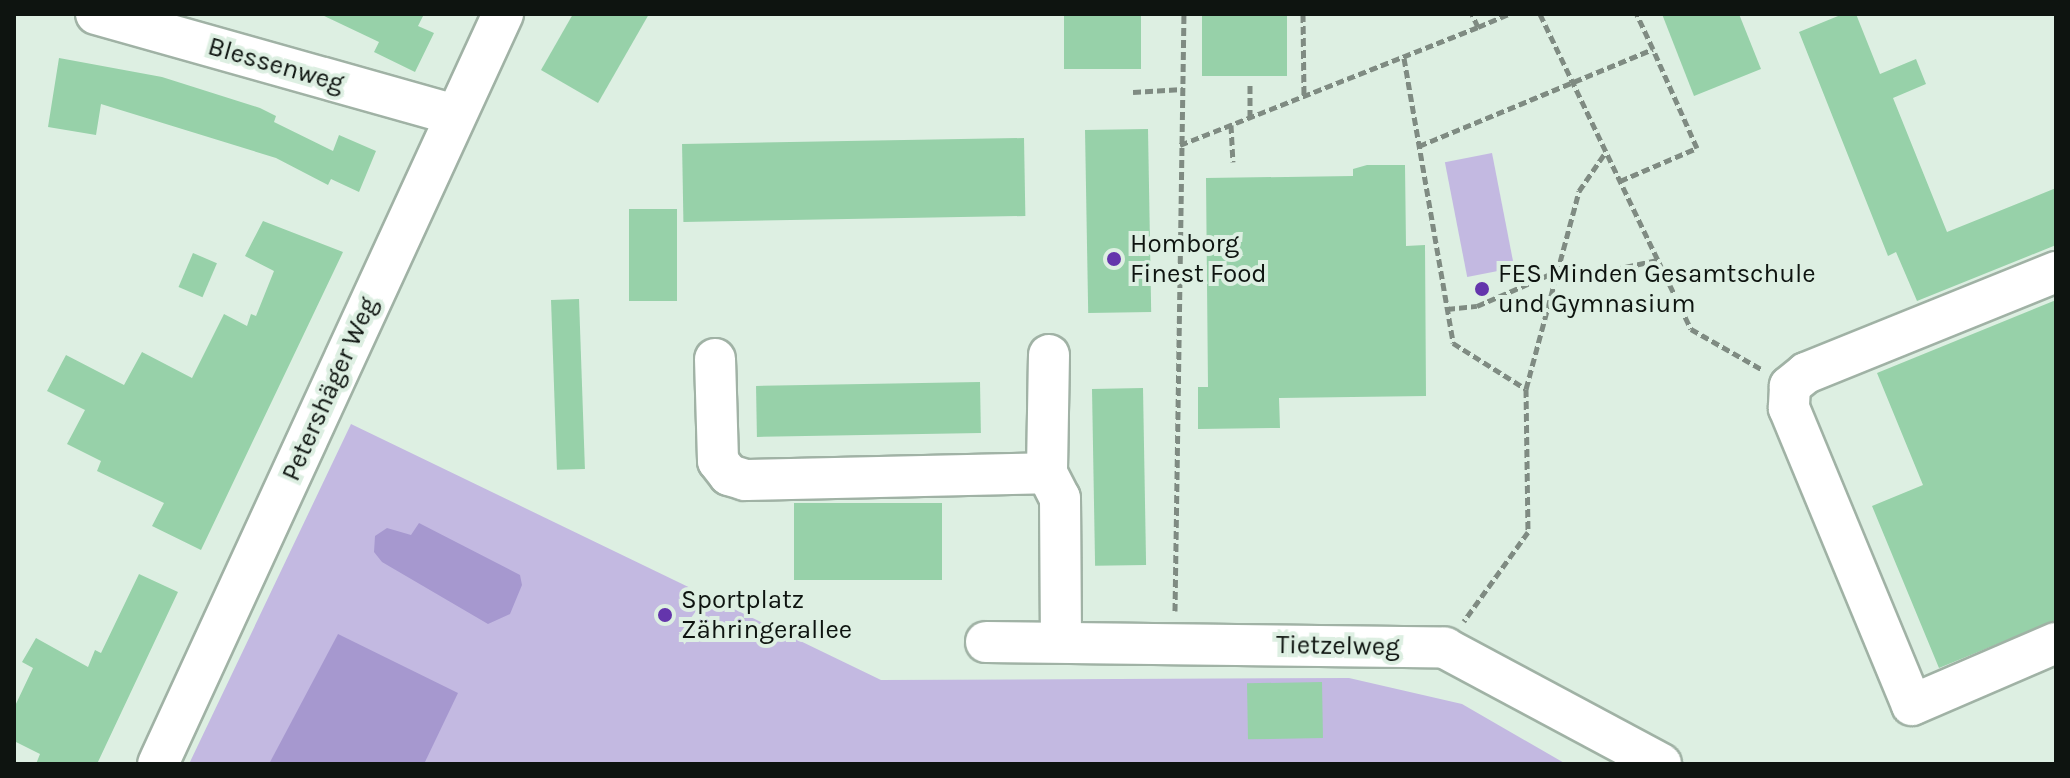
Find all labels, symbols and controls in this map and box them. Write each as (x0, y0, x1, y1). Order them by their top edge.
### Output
street label: Blessenweg (204, 31, 348, 99)
place label: Homborg Finest Food (1130, 228, 1267, 290)
marker: Homborg Finest Food (1105, 250, 1123, 268)
place label: FES Minden Gesamtschule und Gymnasium (1498, 258, 1816, 320)
marker: FES Minden Gesamtschule und Gymnasium (1473, 280, 1491, 298)
street label: Petershäger Weg (275, 292, 385, 486)
place label: Sportplatz Zähringerallee (681, 584, 852, 646)
marker: Sportplatz Zähringerallee (656, 606, 674, 624)
street label: Tietzelweg (1276, 629, 1400, 663)

